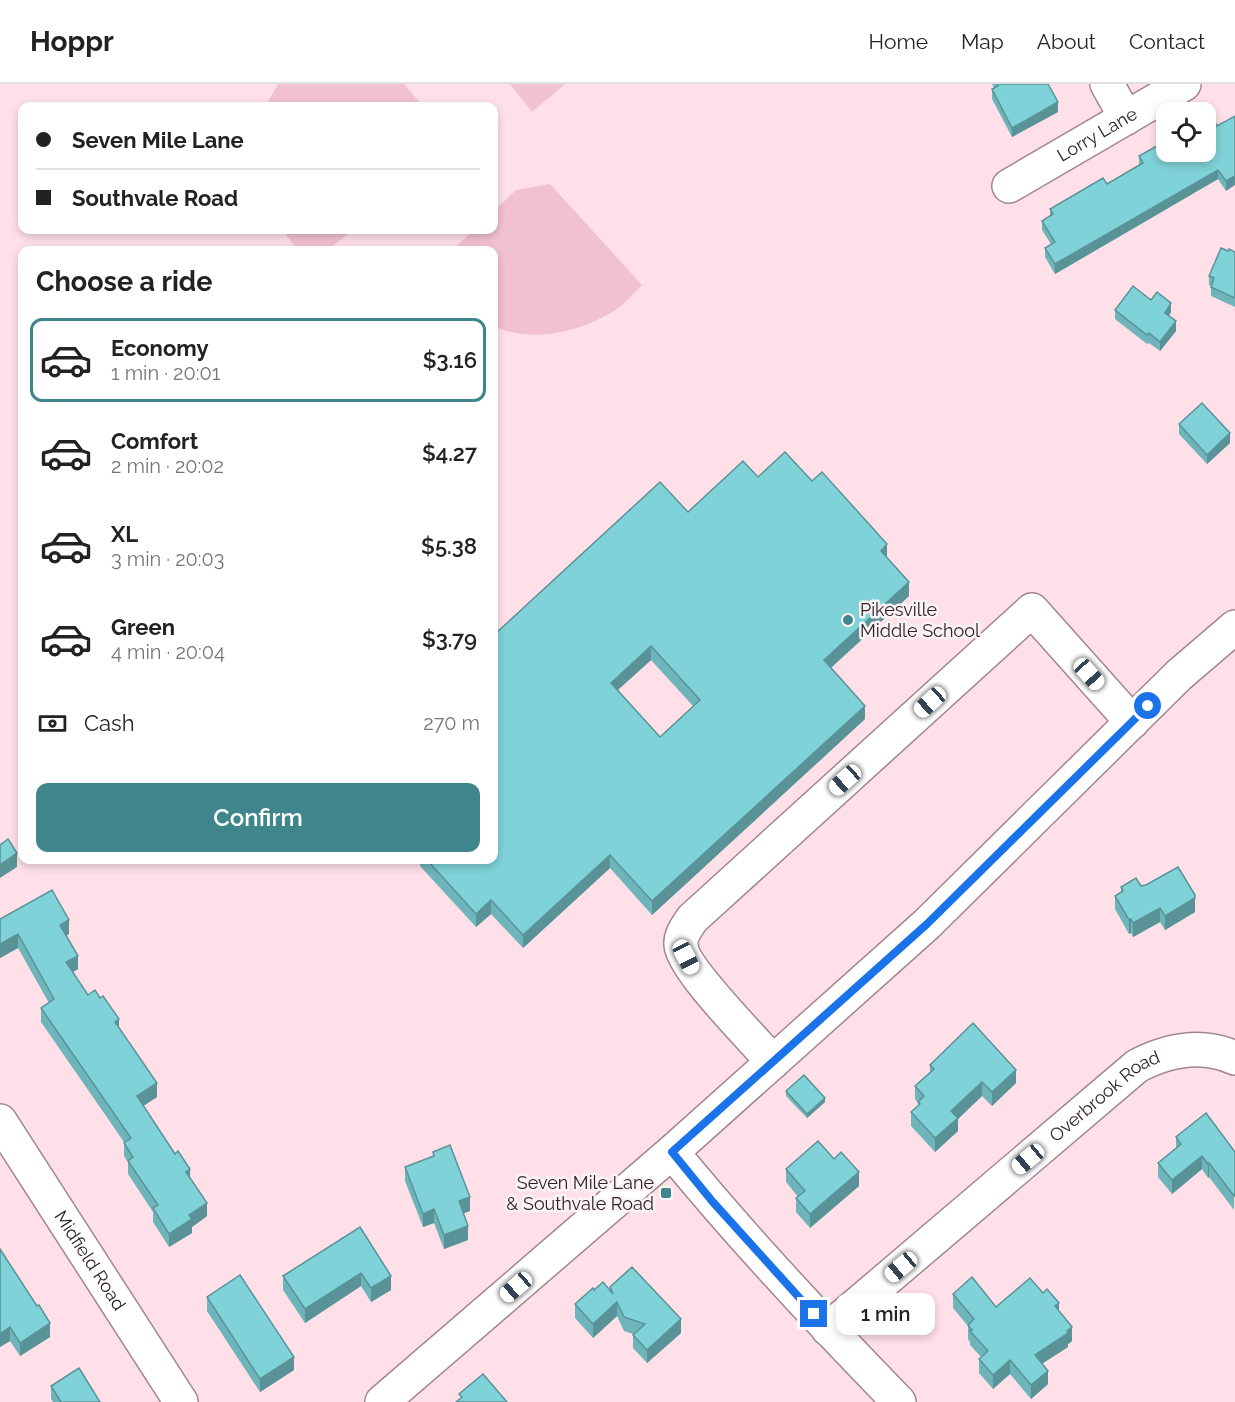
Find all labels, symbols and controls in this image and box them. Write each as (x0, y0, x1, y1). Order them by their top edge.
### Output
text: Hoppr (30, 25, 114, 58)
text: Home (869, 29, 928, 54)
text: Map (961, 29, 1004, 54)
text: About (1037, 29, 1096, 54)
text: Contact (1129, 29, 1205, 54)
map controls (1156, 102, 1216, 162)
button: locate (1156, 102, 1216, 162)
street label: Lorry Lane (1053, 103, 1141, 166)
text: Seven Mile Lane (72, 127, 244, 153)
text: Southvale Road (72, 185, 238, 211)
text: Choose a ride (36, 266, 212, 297)
icon: car (39, 333, 93, 387)
text: Economy (111, 335, 209, 361)
text: $3.16 (423, 347, 477, 373)
text: 1 min · 20:01 (111, 361, 220, 385)
icon: car (39, 426, 93, 480)
text: Comfort (111, 428, 198, 454)
text: $4.27 (422, 440, 477, 466)
text: 2 min · 20:02 (111, 454, 224, 478)
icon: car (39, 519, 93, 573)
text: XL (111, 521, 138, 547)
text: $5.38 (421, 533, 477, 559)
text: 3 min · 20:03 (111, 547, 225, 571)
place label: Pikesville Middle School (860, 599, 980, 641)
icon: car (39, 612, 93, 666)
marker: Pikesville Middle School (841, 613, 855, 627)
text: Green (111, 614, 175, 640)
text: $3.79 (422, 626, 477, 652)
text: 4 min · 20:04 (111, 640, 225, 664)
car (1070, 655, 1108, 693)
car (911, 683, 949, 721)
route start (1134, 692, 1161, 719)
icon: cash (36, 707, 69, 740)
text: Cash (84, 710, 135, 736)
text: 270 m (423, 711, 480, 735)
car (826, 761, 864, 799)
button: Confirm (36, 783, 480, 852)
car (670, 937, 702, 977)
street label: Overbrook Road (1045, 1046, 1163, 1146)
car (1008, 1141, 1048, 1177)
place label: Seven Mile Lane & Southvale Road (506, 1172, 654, 1214)
marker: Seven Mile Lane & Southvale Road (659, 1186, 673, 1200)
street label: Midfield Road (50, 1206, 130, 1314)
car (881, 1249, 921, 1285)
car (497, 1268, 535, 1306)
callout: 1 min (835, 1293, 934, 1335)
route end (800, 1300, 827, 1327)
text: 1 min (861, 1302, 910, 1326)

